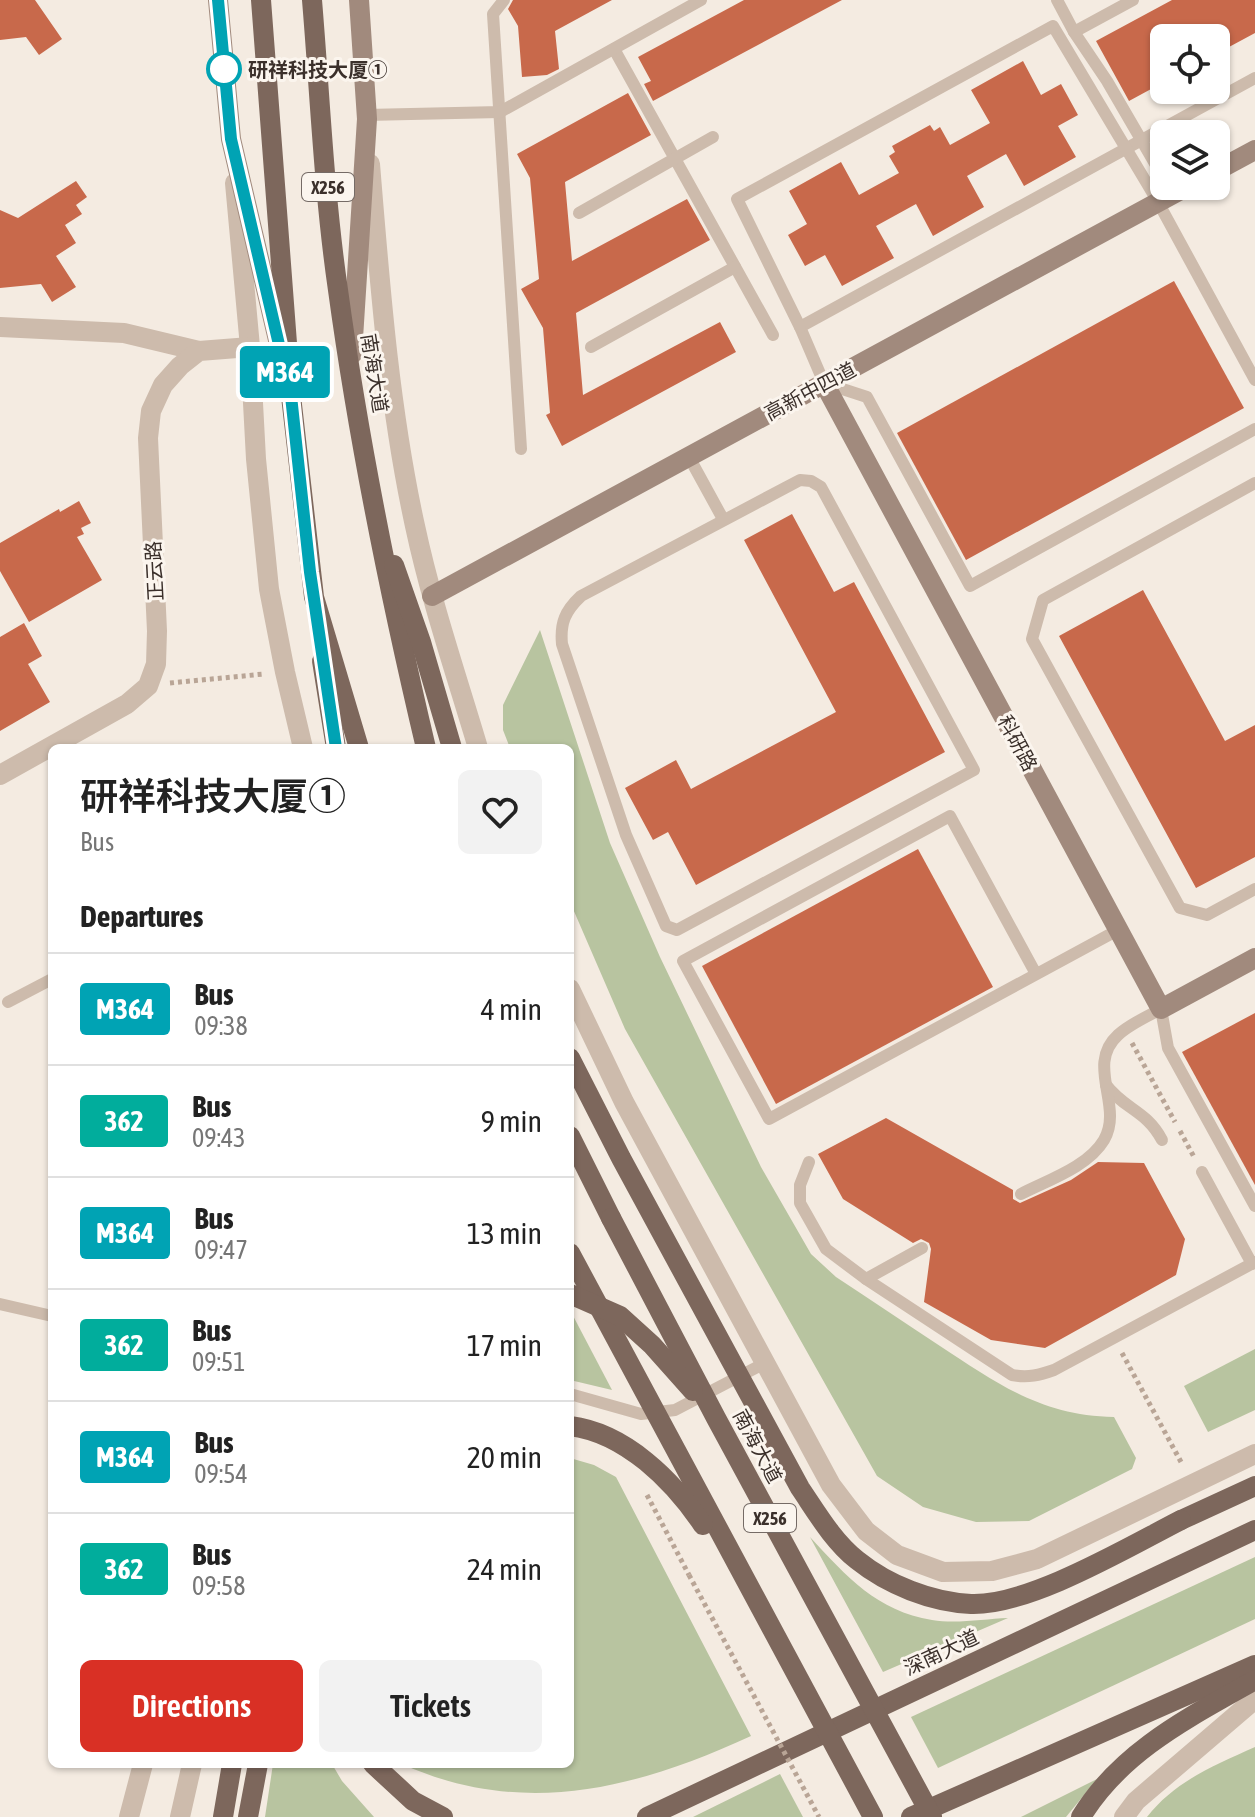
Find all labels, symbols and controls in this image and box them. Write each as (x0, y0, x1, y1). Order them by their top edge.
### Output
map controls (1150, 24, 1230, 200)
button: locate (1150, 24, 1230, 104)
marker: 研祥科技大厦① (207, 52, 241, 86)
place label: 研祥科技大厦① (248, 58, 388, 81)
button: layers (1150, 120, 1230, 200)
road number: X256 (302, 173, 354, 201)
street label: 南海大道 (357, 332, 393, 414)
line badge: M364 (229, 346, 341, 398)
text: M364 (256, 356, 314, 388)
street label: 高新中四道 (760, 357, 860, 425)
street label: 正云路 (141, 540, 167, 602)
street label: 科研路 (994, 711, 1042, 775)
button: heart (458, 770, 542, 854)
text: 研祥科技大厦① (80, 775, 346, 818)
text: Bus (80, 827, 114, 857)
text: Departures (80, 899, 203, 933)
text: Bus (194, 977, 234, 1011)
text: 4 min (481, 992, 542, 1026)
text: M364 (96, 993, 154, 1025)
text: 09:38 (194, 1011, 248, 1041)
text: Bus (192, 1089, 231, 1123)
text: 9 min (481, 1104, 542, 1138)
text: 362 (104, 1105, 144, 1137)
text: 09:43 (192, 1123, 246, 1153)
text: Bus (194, 1201, 234, 1235)
text: 13 min (467, 1216, 542, 1250)
text: M364 (96, 1217, 154, 1249)
text: 09:47 (194, 1235, 248, 1265)
text: Bus (192, 1313, 231, 1347)
text: 17 min (467, 1328, 542, 1362)
text: 362 (104, 1329, 144, 1361)
text: 09:51 (192, 1347, 246, 1377)
street label: 南海大道 (729, 1405, 787, 1487)
text: Bus (194, 1425, 234, 1459)
text: 20 min (467, 1440, 542, 1474)
text: M364 (96, 1441, 154, 1473)
text: 09:54 (194, 1459, 248, 1489)
road number: X256 (744, 1504, 796, 1532)
text: Bus (192, 1537, 231, 1571)
text: 24 min (467, 1552, 542, 1586)
text: 362 (104, 1553, 144, 1585)
text: 09:58 (192, 1571, 246, 1601)
street label: 深南大道 (900, 1625, 982, 1679)
button: Directions (80, 1660, 303, 1752)
button: Tickets (319, 1660, 542, 1752)

